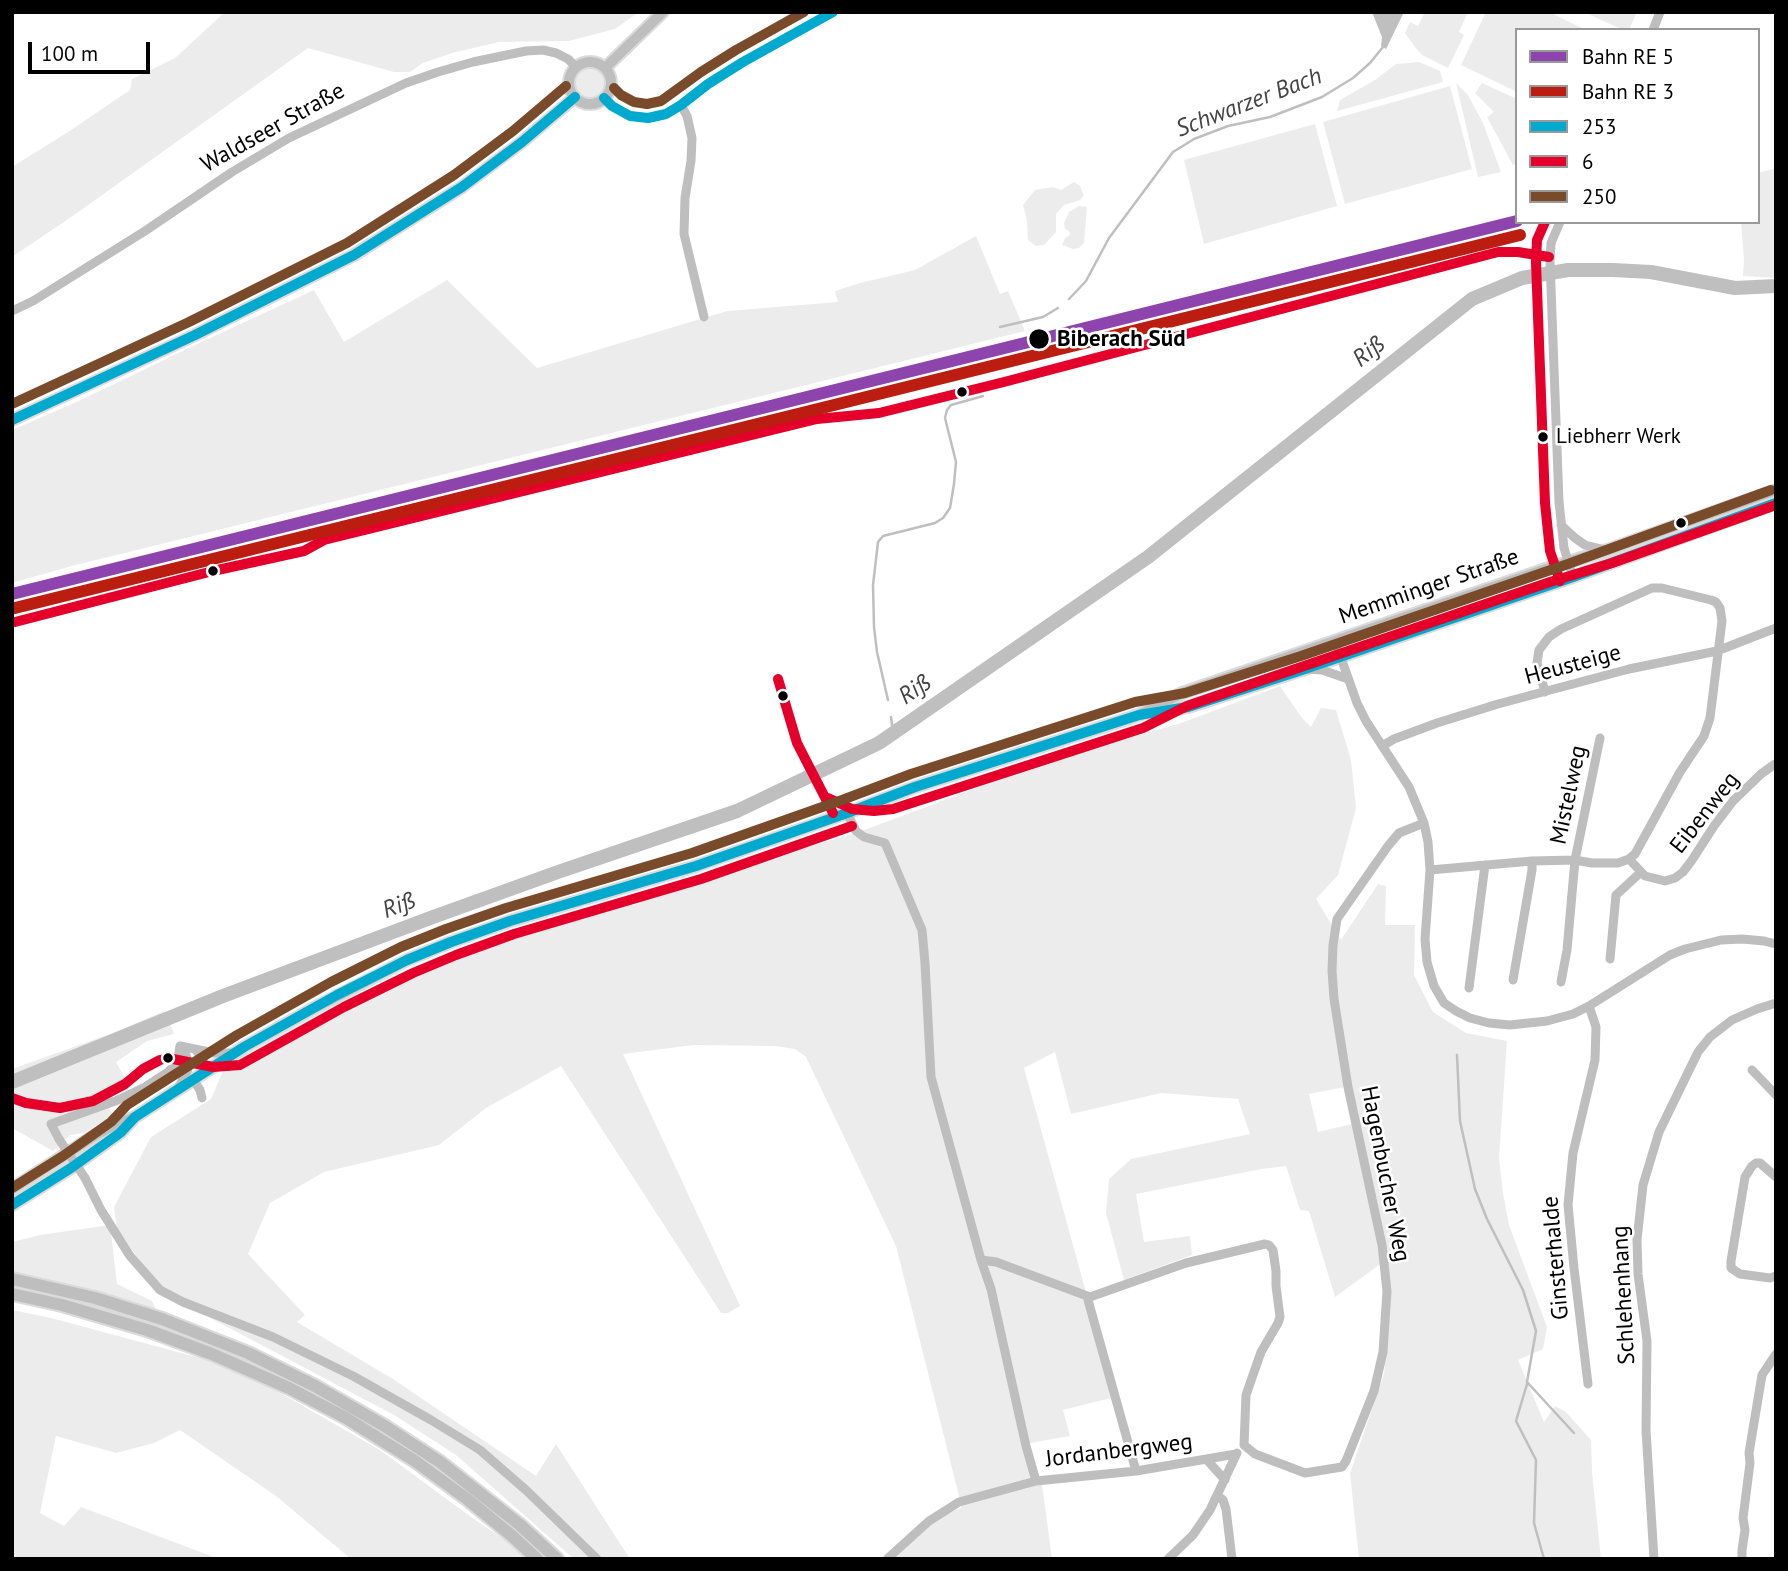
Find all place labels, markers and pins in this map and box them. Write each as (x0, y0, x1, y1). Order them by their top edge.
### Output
place label: Biberach Süd (1057, 325, 1186, 353)
marker: Biberach Süd (1027, 327, 1051, 351)
unlabelled marker (955, 385, 969, 399)
place label: Liebherr Werk (1556, 424, 1681, 450)
marker: Liebherr Werk (1536, 430, 1550, 444)
unlabelled marker (1674, 516, 1688, 530)
unlabelled marker (206, 564, 220, 578)
unlabelled marker (776, 689, 790, 703)
unlabelled marker (161, 1051, 175, 1065)

